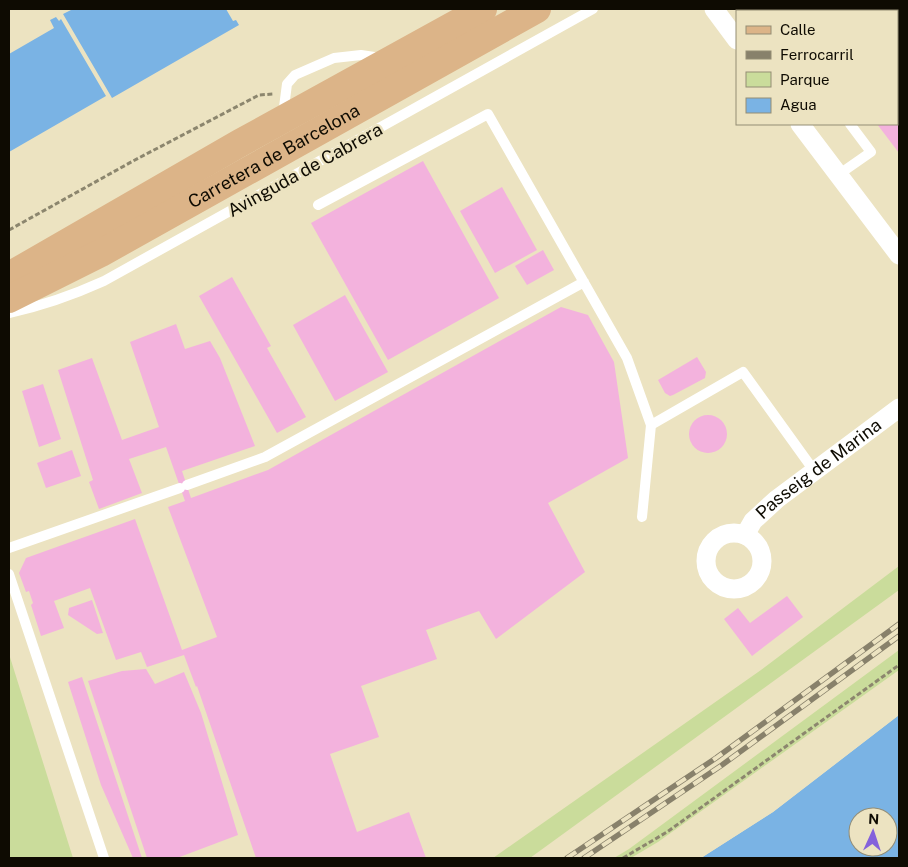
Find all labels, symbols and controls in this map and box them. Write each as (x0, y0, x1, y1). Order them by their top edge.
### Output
legend (736, 10, 898, 125)
text: Calle (780, 21, 816, 38)
text: Ferrocarril (780, 46, 854, 63)
text: Parque (780, 71, 830, 88)
text: Agua (780, 96, 817, 113)
street label: Carretera de Barcelona (184, 99, 363, 212)
street label: Avinguda de Cabrera (224, 118, 386, 221)
street label: Passeig de Marina (751, 414, 885, 523)
north arrow (848, 807, 898, 857)
text: N (868, 811, 880, 827)

